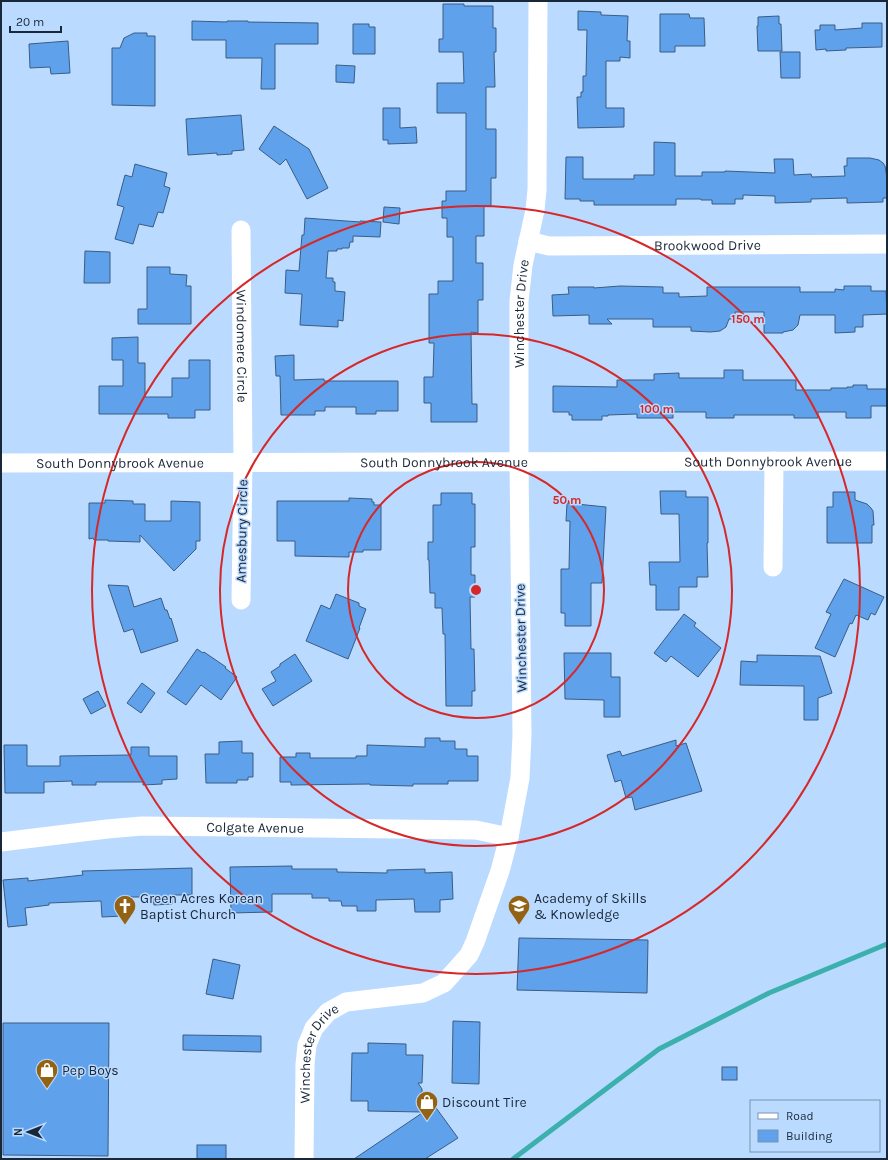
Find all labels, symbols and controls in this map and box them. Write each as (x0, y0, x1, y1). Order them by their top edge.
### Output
scale bar (10, 8, 61, 34)
text: 20 m (16, 15, 44, 29)
street label: Brookwood Drive (654, 236, 761, 254)
street label: Winchester Drive (511, 258, 533, 368)
street label: Windomere Circle (233, 289, 251, 403)
text: 150 m (731, 312, 765, 326)
text: 100 m (640, 402, 674, 416)
street label: South Donnybrook Avenue (360, 453, 528, 471)
street label: South Donnybrook Avenue (684, 453, 852, 470)
street label: South Donnybrook Avenue (36, 454, 204, 471)
street label: Amesbury Circle (233, 479, 251, 583)
text: 50 m (553, 493, 582, 507)
centre of rings (469, 583, 483, 597)
street label: Winchester Drive (512, 583, 530, 693)
street label: Colgate Avenue (206, 818, 304, 836)
place label: Green Acres Korean Baptist Church (140, 890, 263, 923)
place label: Academy of Skills & Knowledge (534, 890, 647, 923)
church icon: Green Acres Korean Baptist Church (112, 893, 138, 926)
school or university icon: Academy of Skills & Knowledge (506, 893, 532, 926)
street label: Winchester Drive (296, 999, 342, 1104)
shop icon: Pep Boys (34, 1057, 60, 1090)
place label: Pep Boys (62, 1062, 119, 1079)
shop icon: Discount Tire (414, 1089, 440, 1122)
place label: Discount Tire (442, 1094, 527, 1111)
legend (750, 1100, 880, 1152)
text: Road (786, 1109, 814, 1123)
north arrow (8, 1112, 48, 1152)
text: N (12, 1128, 25, 1136)
text: Building (786, 1129, 833, 1143)

